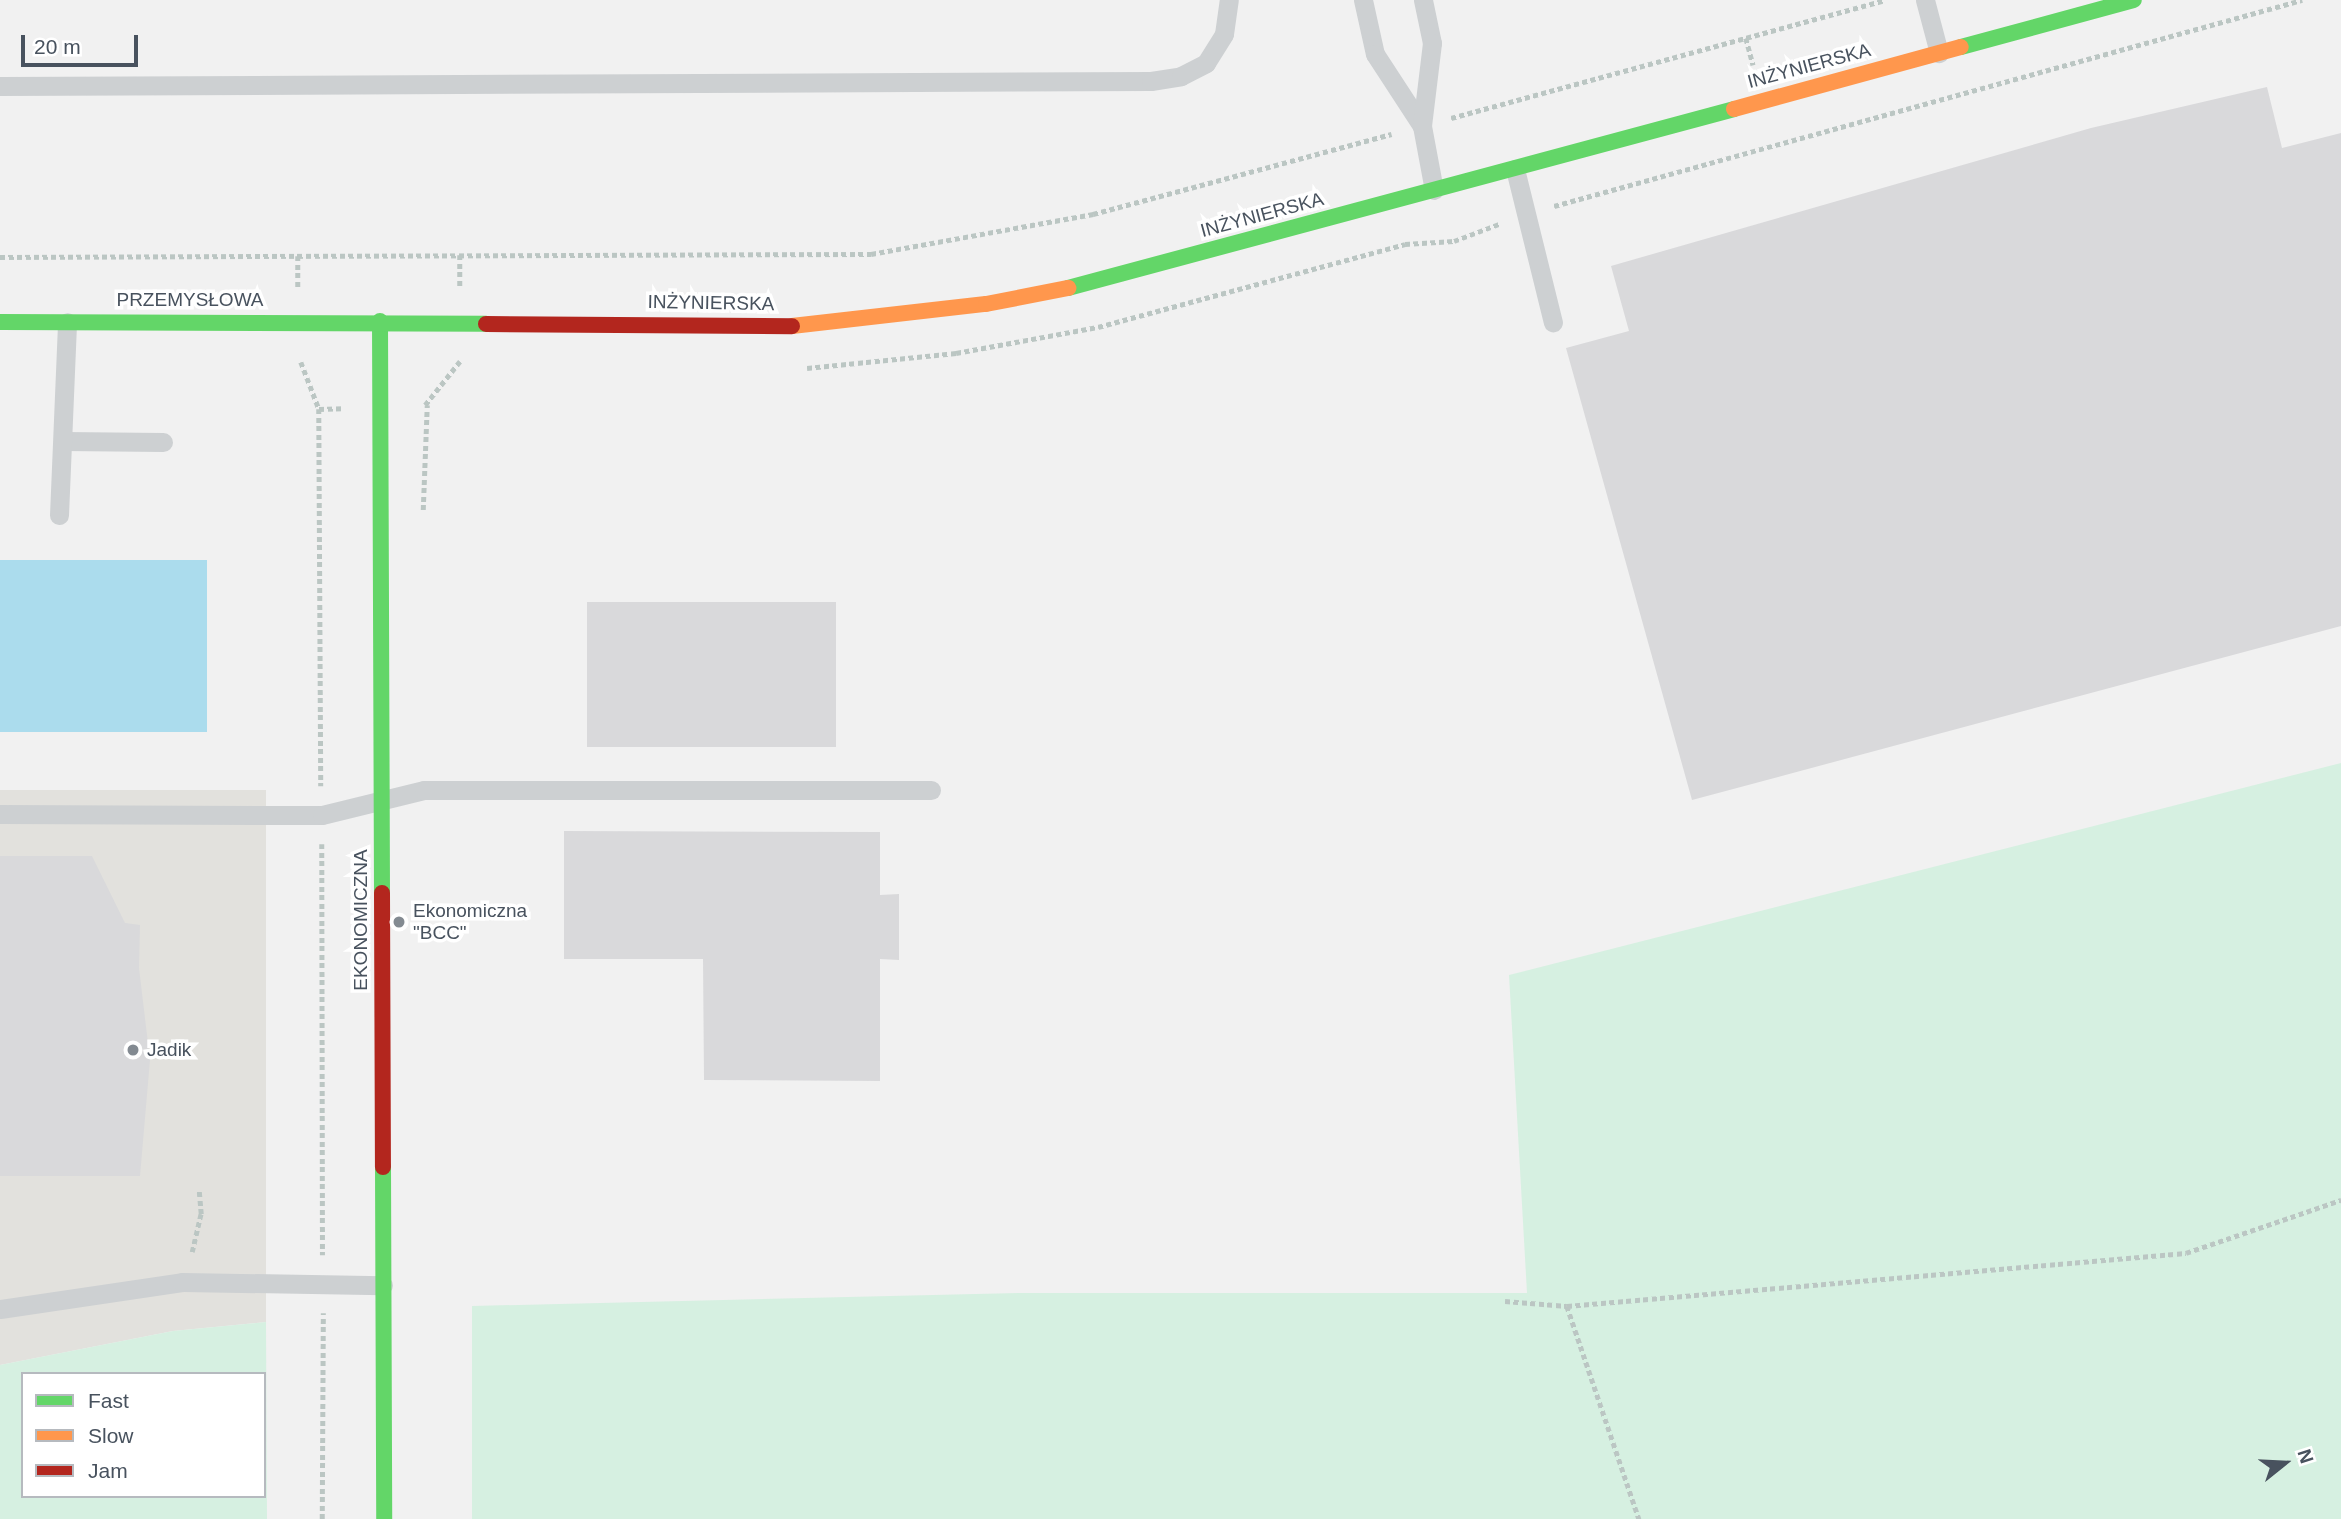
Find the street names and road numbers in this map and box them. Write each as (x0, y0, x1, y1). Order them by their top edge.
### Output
street label: INŻYNIERSKA (1745, 39, 1873, 93)
street label: INŻYNIERSKA (1198, 188, 1326, 242)
street label: PRZEMYSŁOWA (116, 289, 264, 311)
street label: INŻYNIERSKA (647, 290, 775, 316)
street label: EKONOMICZNA (350, 849, 372, 991)

